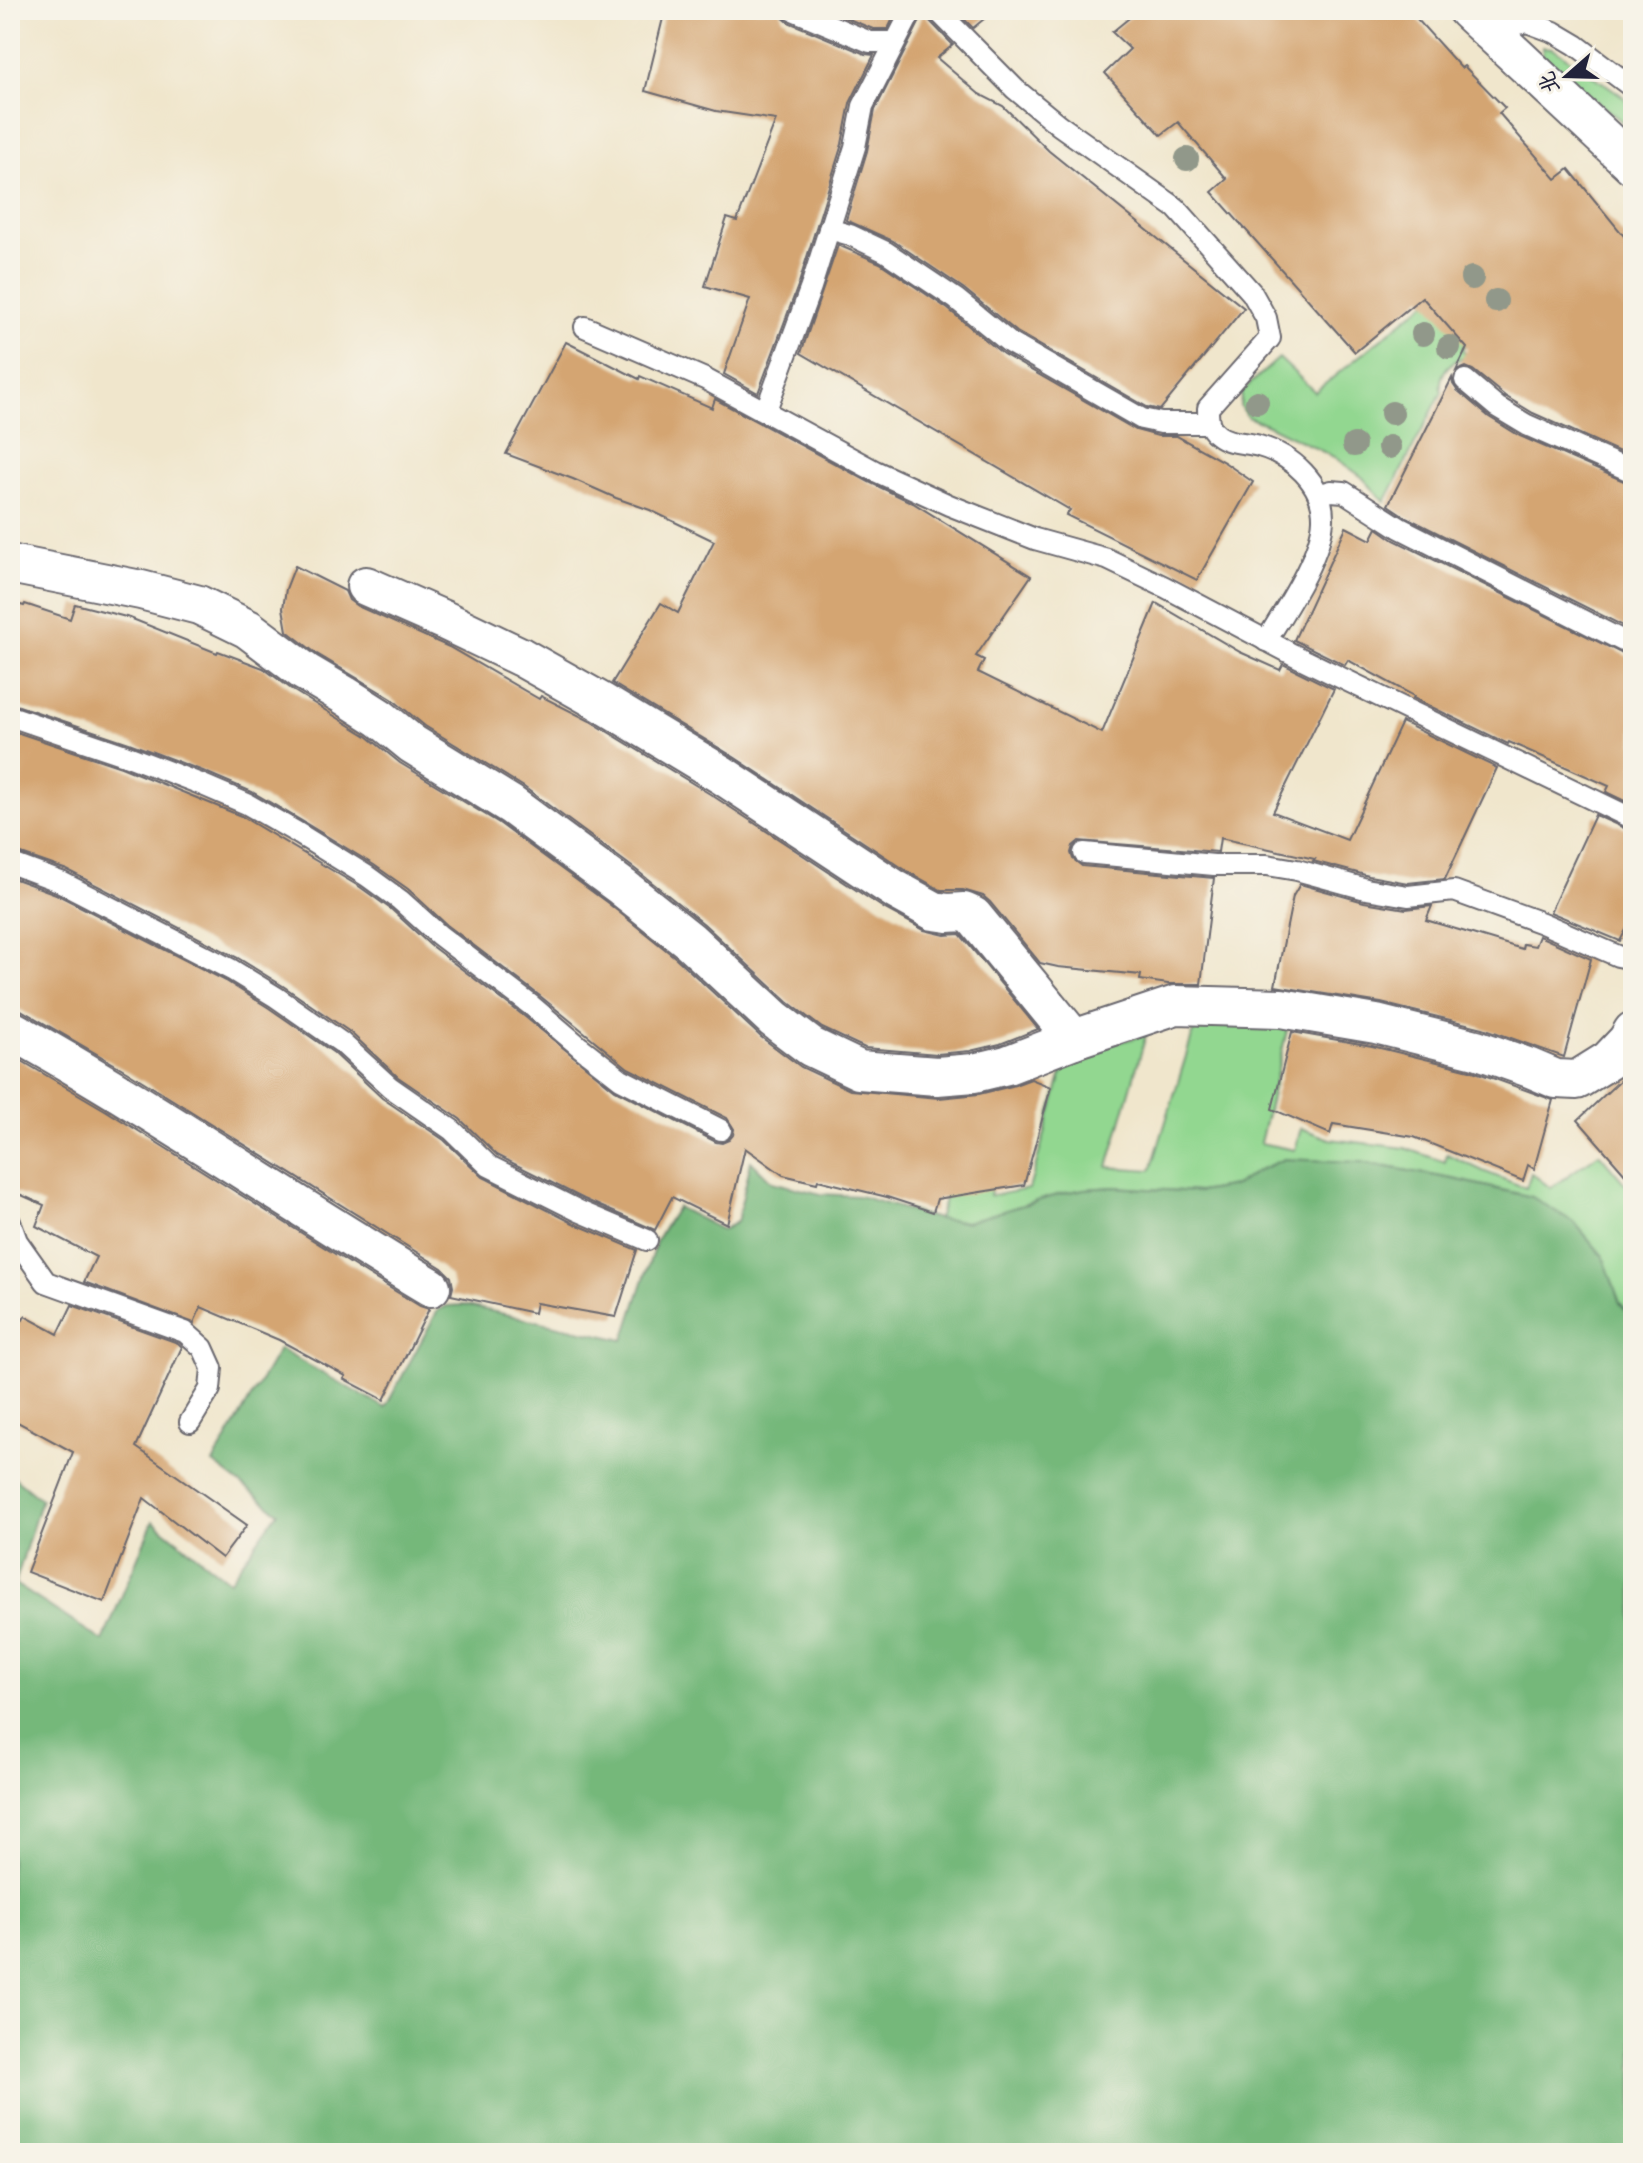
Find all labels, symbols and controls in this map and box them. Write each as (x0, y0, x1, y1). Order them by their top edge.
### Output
north arrow (1527, 36, 1607, 116)
text: 北 (1528, 67, 1566, 99)

